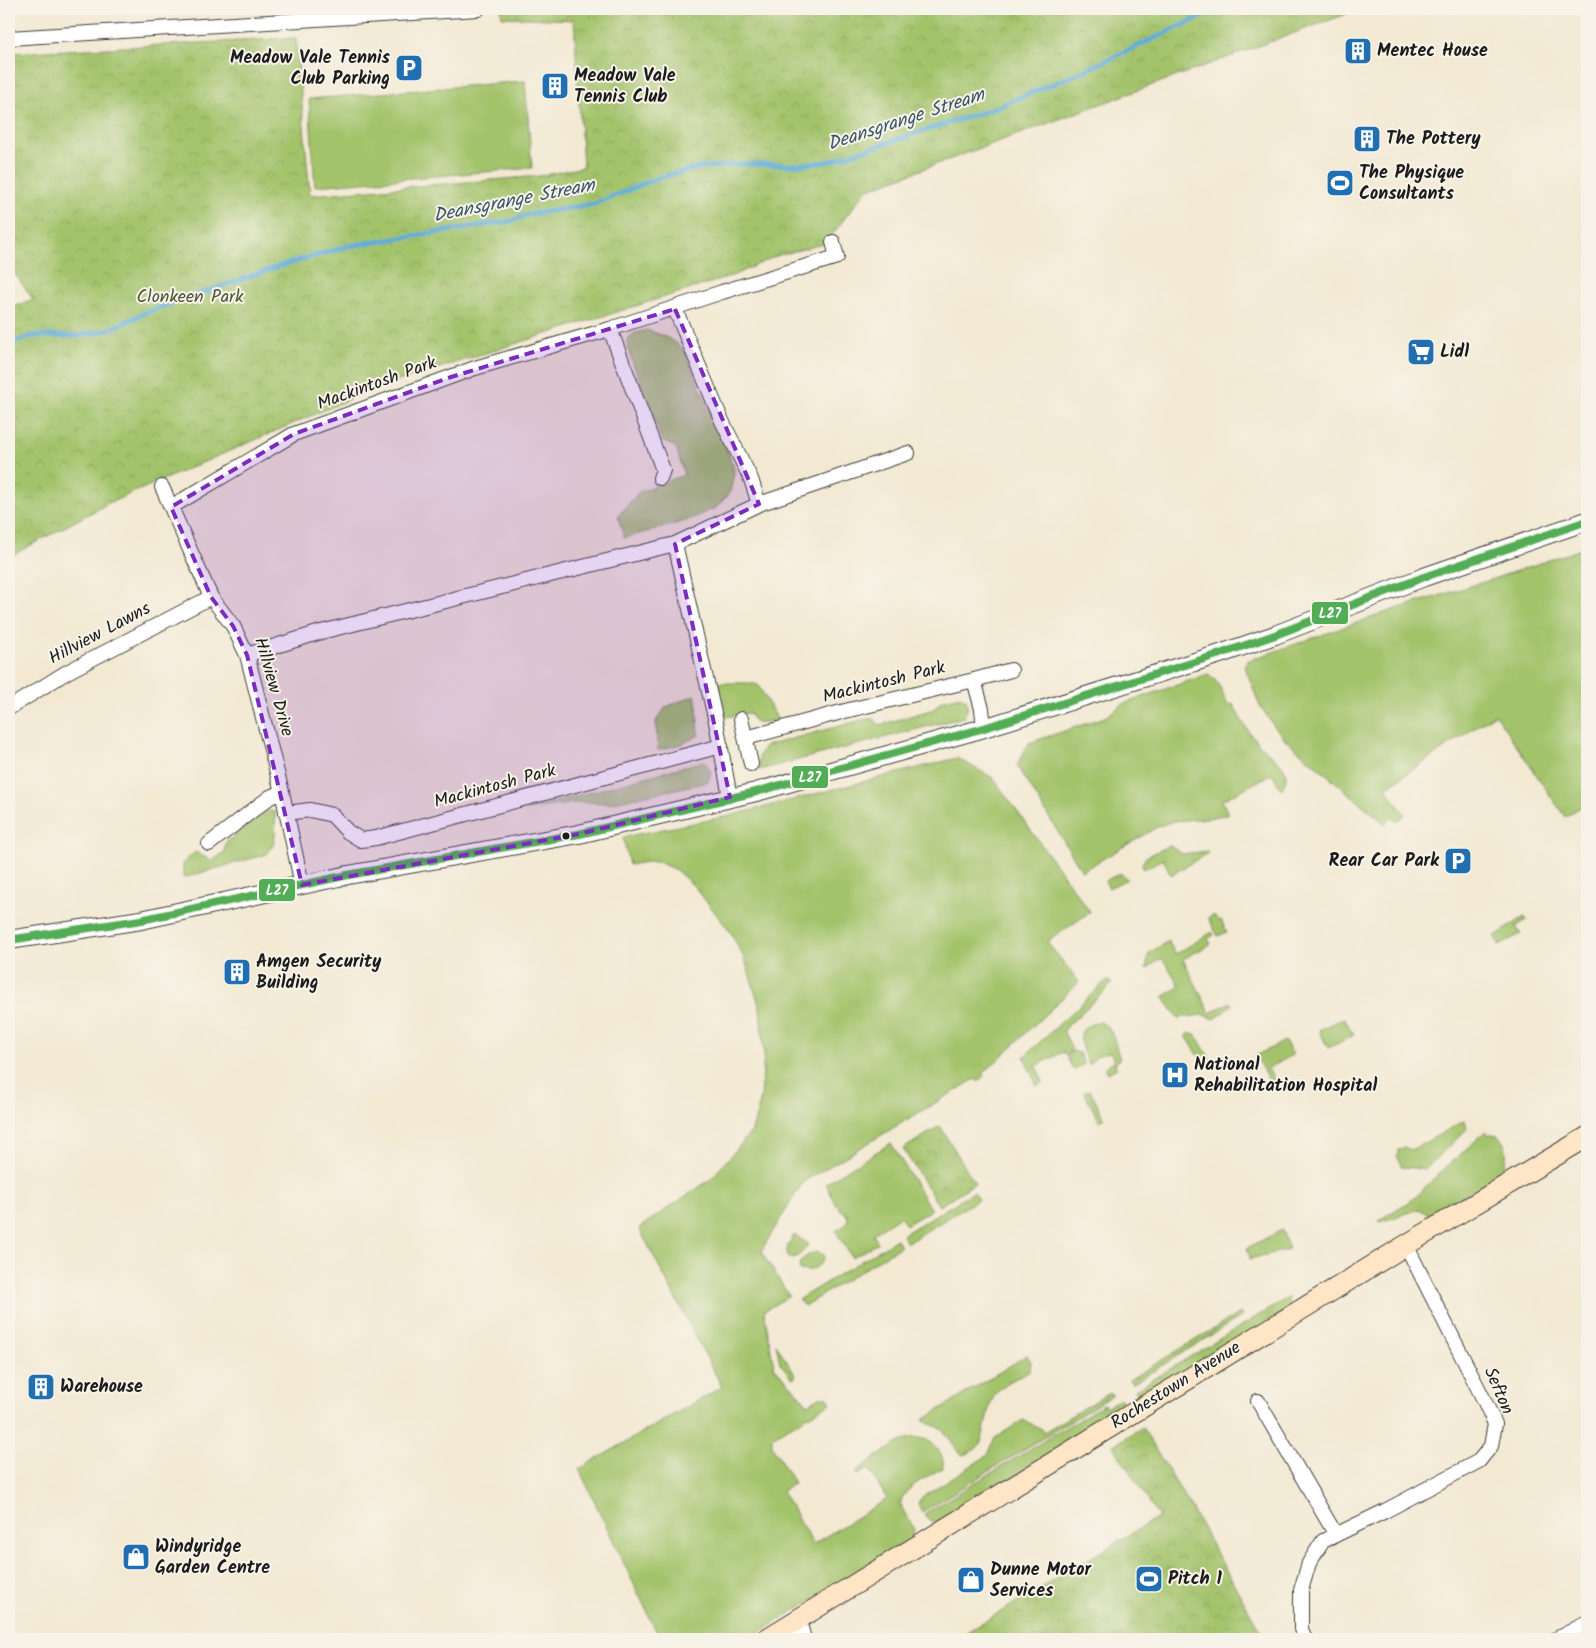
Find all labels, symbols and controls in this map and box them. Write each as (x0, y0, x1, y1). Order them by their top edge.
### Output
building icon: Mentec House (1343, 36, 1373, 66)
place label: Mentec House (1377, 37, 1488, 66)
place label: Meadow Vale Tennis Club Parking (230, 44, 391, 94)
parking icon: Meadow Vale Tennis Club Parking (394, 53, 424, 83)
place label: Meadow Vale Tennis Club (574, 62, 676, 112)
building icon: Meadow Vale Tennis Club (540, 71, 570, 101)
water label: Deansgrange Stream (823, 80, 990, 160)
building icon: The Pottery (1352, 124, 1382, 154)
place label: The Pottery (1386, 125, 1481, 154)
place label: The Physique Consultants (1359, 159, 1464, 209)
sports icon: The Physique Consultants (1325, 168, 1355, 198)
water label: Deansgrange Stream (431, 170, 599, 231)
park label: Clonkeen Park (136, 283, 244, 312)
supermarket icon: Lidl (1406, 337, 1436, 367)
place label: Lidl (1440, 338, 1469, 367)
street label: Mackintosh Park (313, 349, 441, 419)
street label: Hillview Lawns (44, 595, 157, 673)
line badge: L27 (1311, 601, 1349, 625)
text: L27 (1319, 603, 1342, 625)
street label: Hillview Drive (245, 634, 301, 740)
street label: Mackintosh Park (820, 654, 949, 712)
street label: Mackintosh Park (431, 757, 560, 817)
line badge: L27 (791, 765, 829, 789)
text: L27 (799, 767, 822, 789)
unlabelled marker (561, 831, 571, 841)
parking icon: Rear Car Park (1443, 846, 1473, 876)
place label: Rear Car Park (1329, 847, 1440, 876)
line badge: L27 (258, 878, 296, 902)
text: L27 (266, 880, 289, 902)
place label: Amgen Security Building (256, 948, 382, 998)
building icon: Amgen Security Building (222, 957, 252, 987)
place label: National Rehabilitation Hospital (1194, 1051, 1377, 1101)
hospital icon: National Rehabilitation Hospital (1160, 1060, 1190, 1090)
street label: Rochestown Avenue (1105, 1334, 1247, 1438)
street label: Sefton (1475, 1363, 1521, 1419)
building icon: Warehouse (26, 1372, 56, 1402)
place label: Warehouse (60, 1373, 143, 1402)
place label: Windyridge Garden Centre (155, 1533, 270, 1583)
shop icon: Windyridge Garden Centre (121, 1542, 151, 1572)
place label: Dunne Motor Services (990, 1556, 1093, 1606)
sports icon: Pitch 1 (1134, 1564, 1164, 1594)
shop icon: Dunne Motor Services (956, 1565, 986, 1595)
place label: Pitch 1 (1168, 1565, 1223, 1594)

